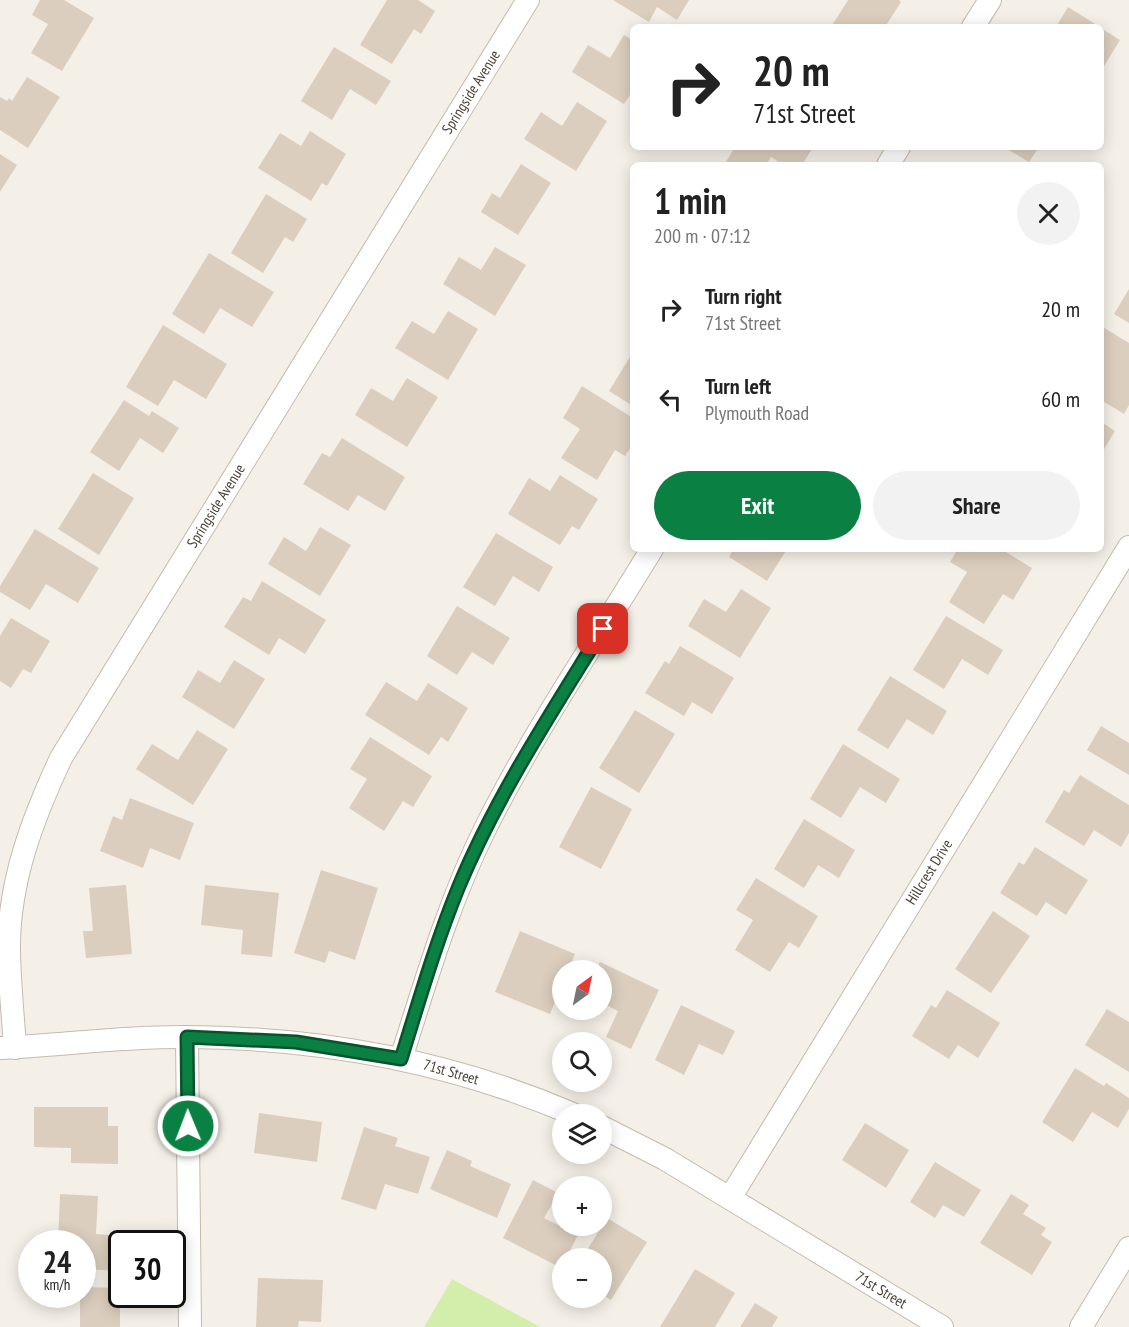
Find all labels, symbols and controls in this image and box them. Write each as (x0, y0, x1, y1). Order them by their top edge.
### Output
text: 20 m (753, 43, 830, 98)
street label: Springside Avenue (437, 46, 504, 137)
icon: right (654, 48, 732, 126)
text: 71st Street (753, 96, 855, 130)
text: 1 min (654, 177, 727, 224)
button: close (1017, 182, 1080, 245)
text: 200 m · 07:12 (654, 223, 751, 249)
text: Turn right (705, 282, 782, 310)
icon: right (654, 293, 687, 326)
text: 20 m (1041, 295, 1080, 323)
text: 71st Street (705, 310, 781, 336)
text: Turn left (705, 372, 771, 400)
icon: left (654, 383, 687, 416)
text: 60 m (1041, 385, 1080, 413)
text: Plymouth Road (705, 400, 809, 426)
street label: Springside Avenue (182, 460, 249, 551)
button: Exit (654, 471, 861, 540)
button: Share (873, 471, 1080, 540)
pin (577, 603, 628, 654)
icon: arrive (586, 612, 619, 645)
street label: Hillcrest Drive (901, 836, 956, 908)
north arrow (552, 960, 612, 1020)
map controls (552, 960, 612, 1308)
button: search (552, 1032, 612, 1092)
street label: 71st Street (421, 1055, 481, 1088)
position arrow (156, 1094, 220, 1158)
button: layers (552, 1104, 612, 1164)
button: + (552, 1176, 612, 1236)
speed limit sign: 30 (108, 1230, 186, 1308)
text: 24 (43, 1242, 71, 1281)
button: − (552, 1248, 612, 1308)
street label: 71st Street (852, 1267, 911, 1312)
text: km/h (44, 1275, 70, 1294)

